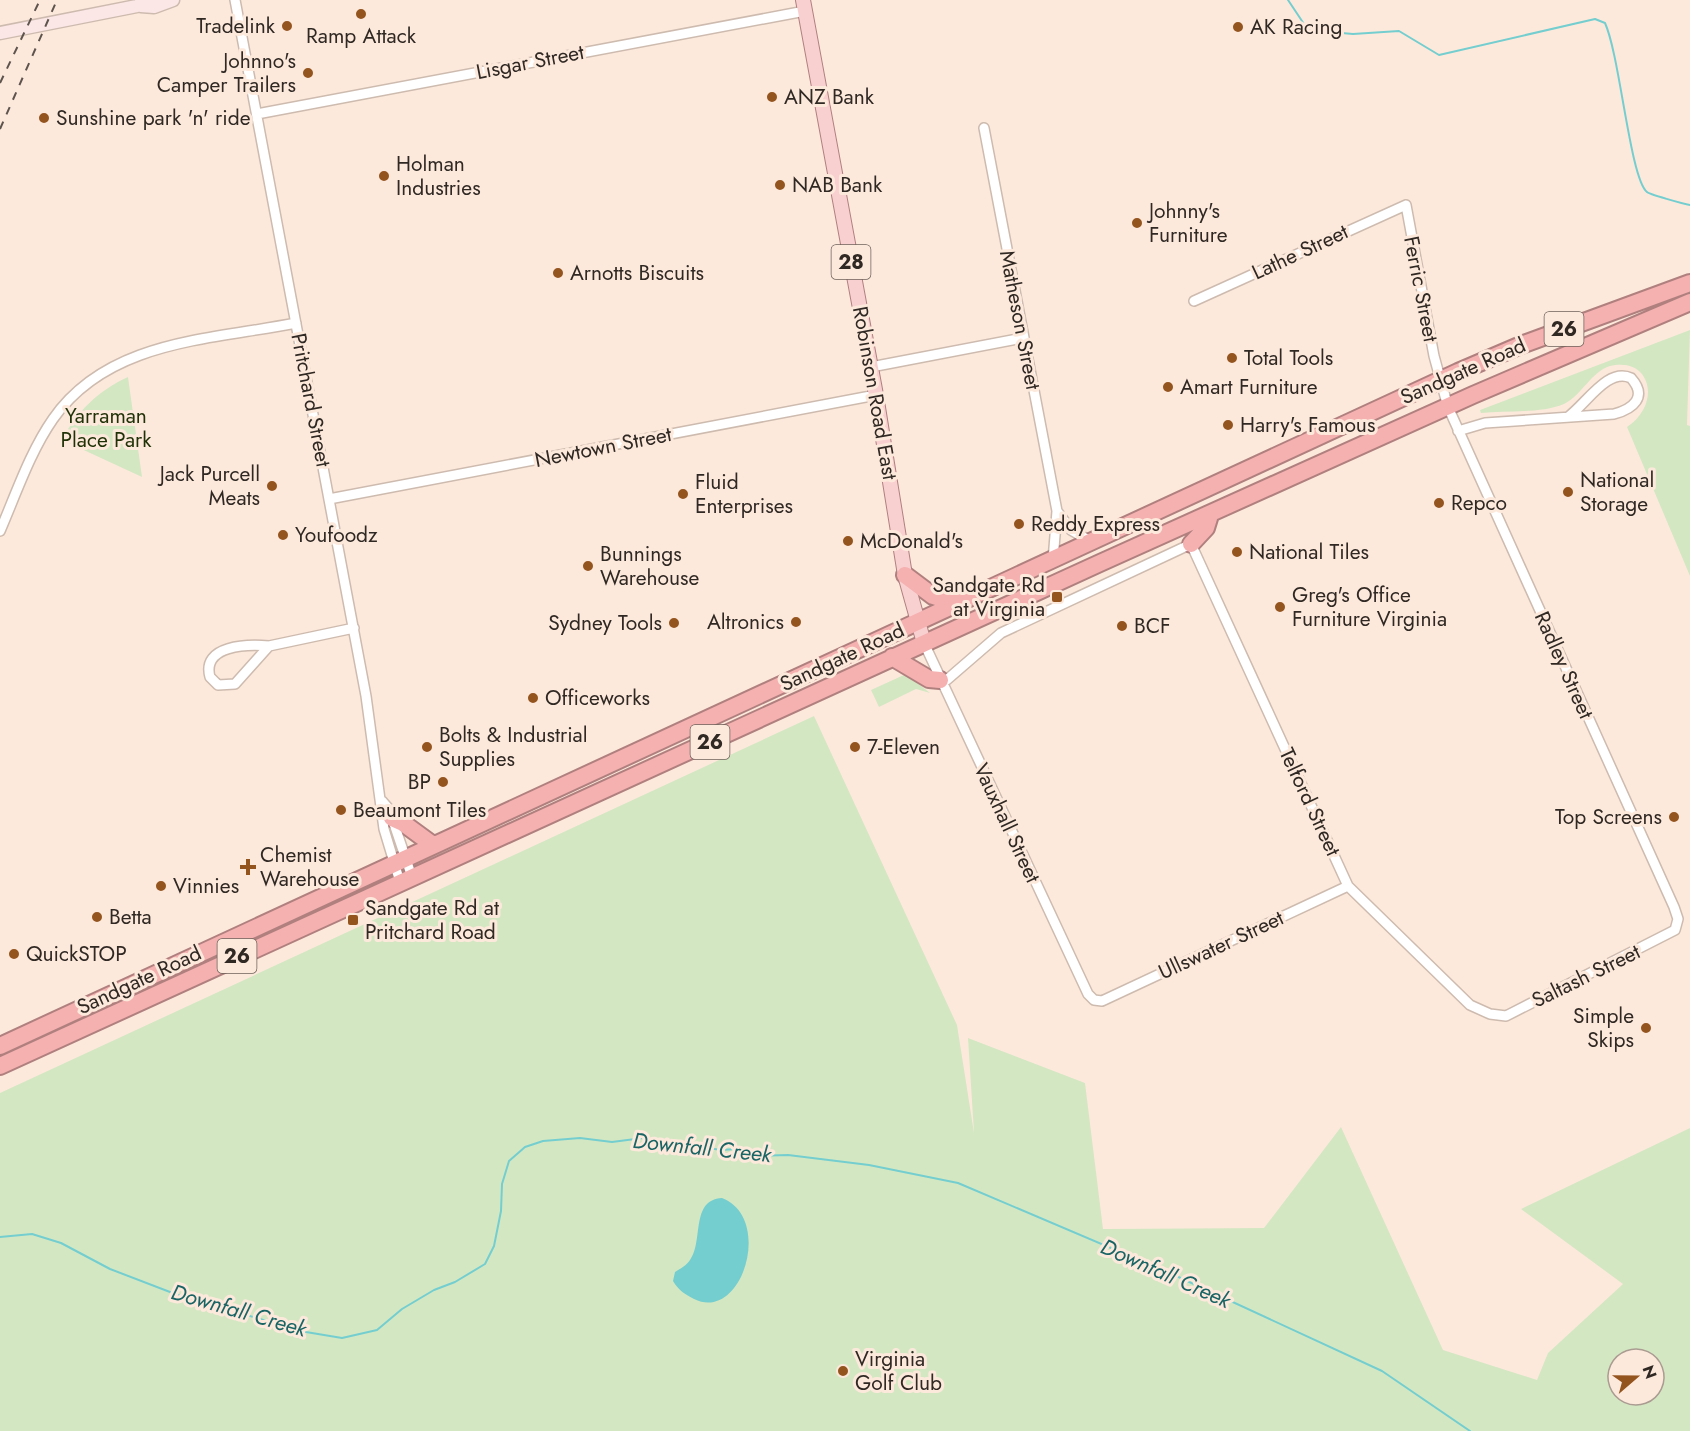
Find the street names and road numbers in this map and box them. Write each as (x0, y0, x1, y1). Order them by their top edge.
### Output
street label: Lisgar Street (474, 37, 586, 87)
street label: Lathe Street (1247, 217, 1353, 287)
street label: Ferric Street (1396, 234, 1446, 344)
road number: 28 (832, 245, 870, 279)
street label: Matheson Street (992, 248, 1048, 392)
street label: Robinson Road East (845, 304, 905, 482)
road number: 26 (1544, 312, 1584, 346)
street label: Sandgate Road (1396, 330, 1530, 412)
street label: Pritchard Street (283, 331, 339, 469)
street label: Newtown Street (532, 419, 674, 475)
street label: Radley Street (1527, 606, 1601, 724)
street label: Sandgate Road (775, 615, 909, 699)
road number: 26 (690, 725, 730, 759)
street label: Telford Street (1272, 743, 1348, 861)
street label: Vauxhall Street (966, 758, 1048, 888)
street label: Ullswater Street (1153, 903, 1289, 987)
street label: Saltash Street (1527, 937, 1645, 1015)
street label: Sandgate Road (72, 938, 206, 1022)
road number: 26 (218, 939, 256, 973)

